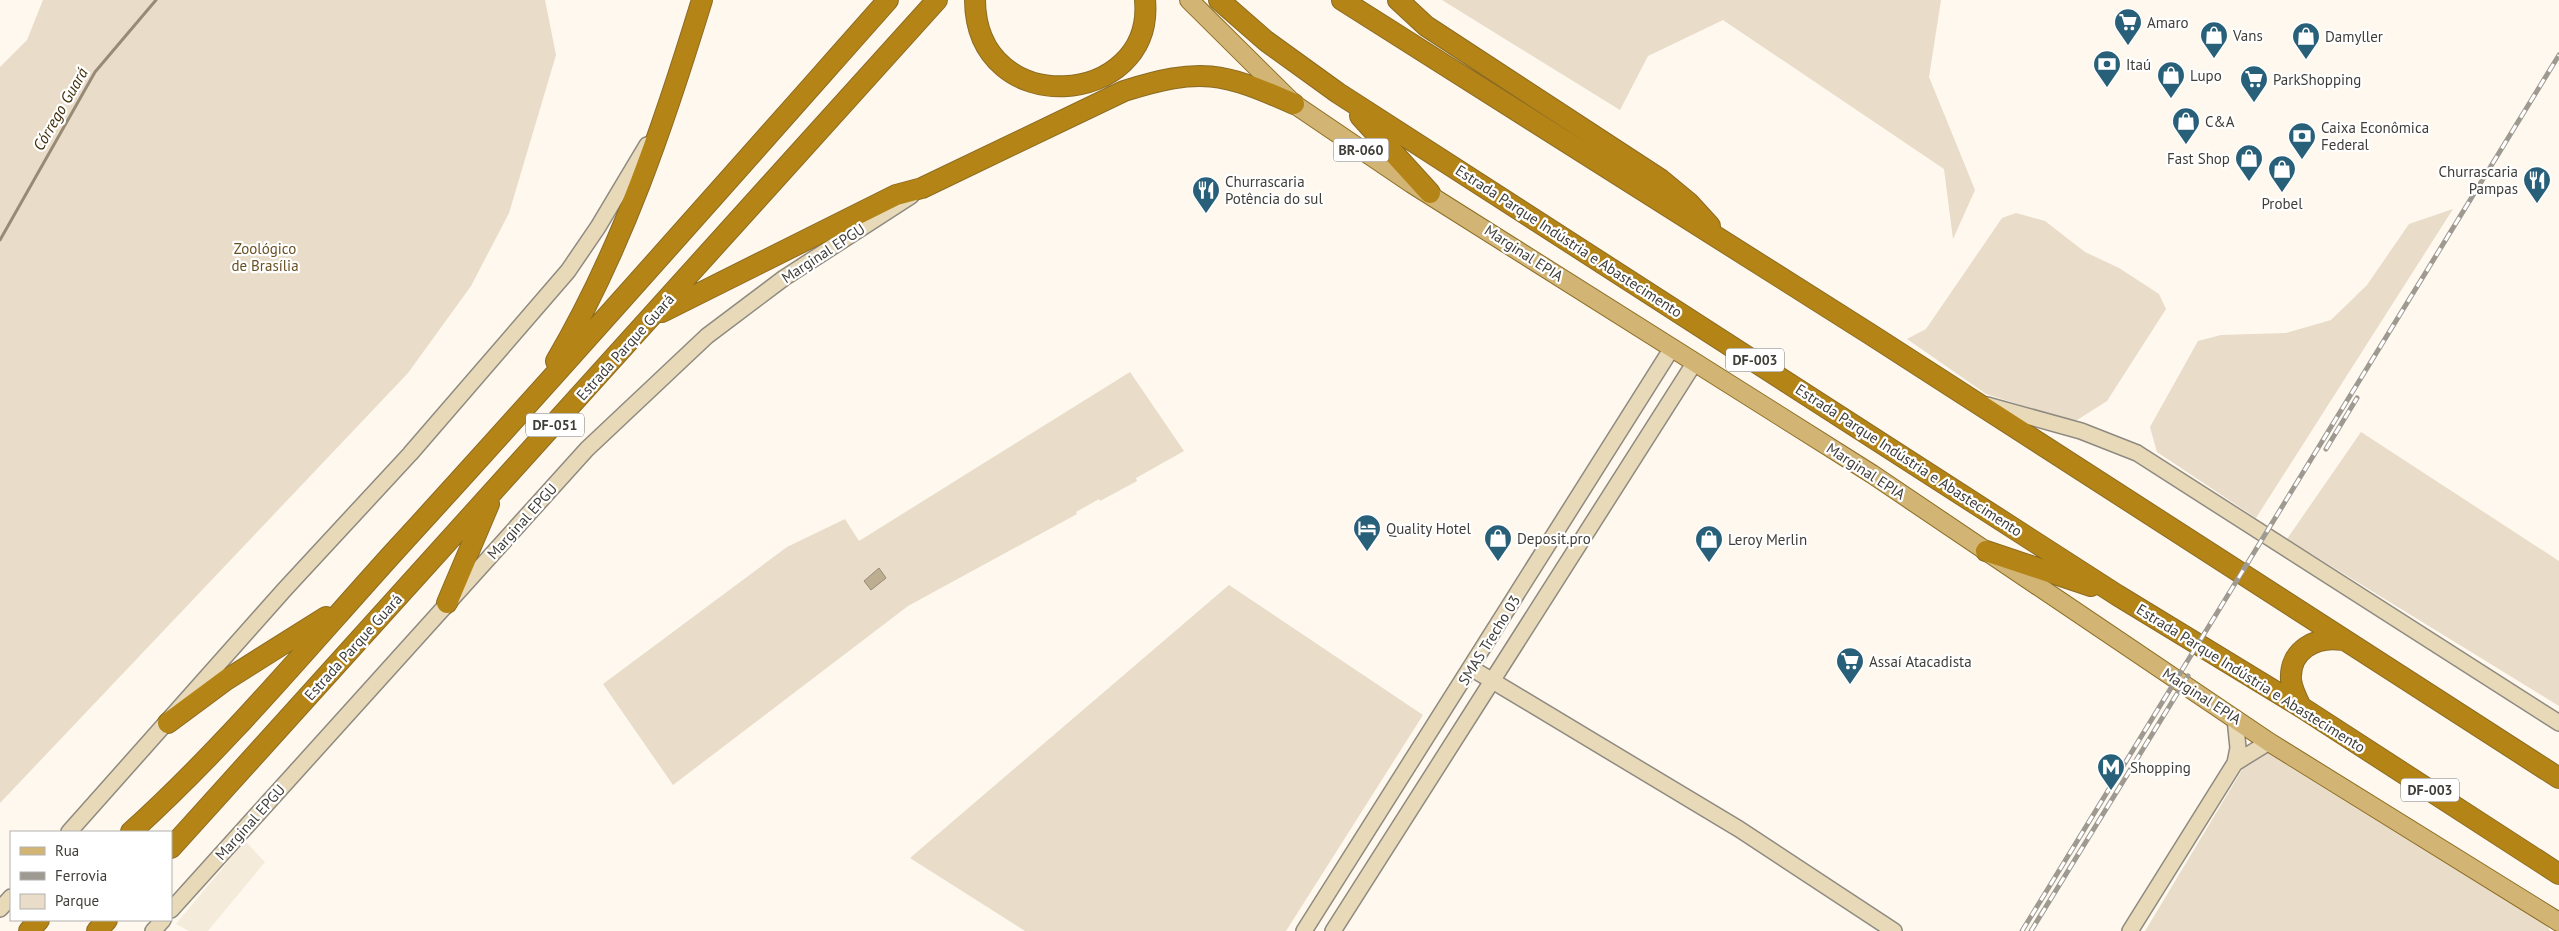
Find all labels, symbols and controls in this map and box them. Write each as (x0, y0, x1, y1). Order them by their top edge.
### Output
supermarket icon: Amaro (2113, 7, 2143, 46)
place label: Amaro (2147, 13, 2189, 32)
shop icon: Vans (2199, 20, 2229, 59)
shop icon: Damyller (2291, 21, 2321, 60)
place label: Vans (2232, 26, 2263, 45)
place label: Damyller (2325, 27, 2383, 46)
bank icon: Itaú (2092, 49, 2122, 88)
place label: Itaú (2126, 55, 2151, 74)
shop icon: Lupo (2156, 60, 2186, 99)
water label: Córrego Guará (28, 64, 92, 154)
supermarket icon: ParkShopping (2239, 64, 2269, 103)
place label: Lupo (2190, 66, 2222, 85)
place label: ParkShopping (2273, 70, 2361, 89)
shop icon: C&A (2171, 106, 2201, 145)
place label: C&A (2205, 112, 2235, 131)
place label: Caixa Econômica Federal (2321, 118, 2429, 154)
bank icon: Caixa Econômica Federal (2287, 121, 2317, 160)
road number: BR-060 (1334, 138, 1388, 162)
shop icon: Fast Shop (2234, 143, 2264, 182)
place label: Fast Shop (2167, 149, 2230, 168)
shop icon: Probel (2267, 154, 2297, 193)
street label: Estrada Parque Indústria e Abastecimento (1452, 161, 1686, 321)
place label: Churrascaria Pampas (2438, 162, 2518, 198)
restaurant icon: Churrascaria Pampas (2522, 165, 2552, 204)
place label: Churrascaria Potência do sul (1225, 172, 1323, 208)
restaurant icon: Churrascaria Potência do sul (1191, 175, 1221, 214)
place label: Probel (2261, 194, 2303, 213)
street label: Marginal EPGU (778, 219, 868, 287)
street label: Marginal EPIA (1481, 221, 1567, 286)
park label: Zoológico de Brasília (231, 239, 299, 275)
street label: Estrada Parque Guará (572, 290, 678, 404)
road number: DF-003 (1726, 348, 1784, 372)
street label: Estrada Parque Indústria e Abastecimento (1792, 380, 2026, 540)
road number: DF-051 (526, 414, 584, 436)
street label: Marginal EPIA (1823, 439, 1909, 504)
street label: Marginal EPGU (483, 479, 561, 563)
hotel icon: Quality Hotel (1352, 513, 1382, 552)
place label: Quality Hotel (1386, 519, 1471, 538)
shop icon: Deposit.pro (1483, 523, 1513, 562)
shop icon: Leroy Merlin (1694, 524, 1724, 563)
place label: Deposit.pro (1517, 529, 1591, 548)
place label: Leroy Merlin (1728, 530, 1807, 549)
street label: Estrada Parque Guará (300, 590, 406, 704)
street label: SMAS Trecho 03 (1454, 591, 1524, 689)
street label: Estrada Parque Indústria e Abastecimento (2133, 599, 2369, 757)
supermarket icon: Assaí Atacadista (1835, 646, 1865, 685)
place label: Assaí Atacadista (1869, 652, 1972, 671)
street label: Marginal EPIA (2159, 664, 2245, 729)
metro station icon: Shopping (2096, 752, 2126, 791)
place label: Shopping (2130, 758, 2191, 777)
road number: DF-003 (2401, 778, 2459, 802)
street label: Marginal EPGU (211, 780, 289, 864)
legend (10, 831, 172, 921)
text: Rua (55, 841, 79, 860)
text: Ferrovia (55, 866, 107, 885)
text: Parque (55, 891, 99, 910)

